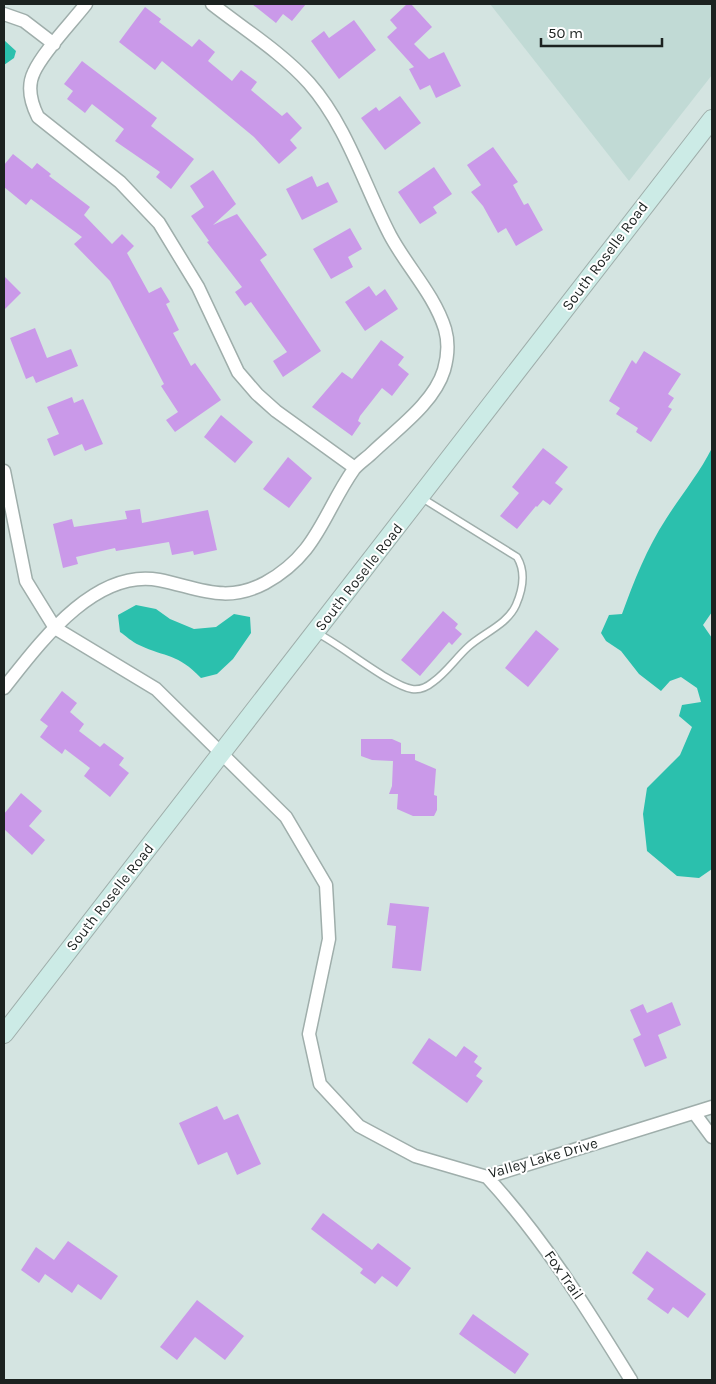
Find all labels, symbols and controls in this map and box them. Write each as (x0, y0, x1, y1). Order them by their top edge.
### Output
scale bar (541, 15, 662, 47)
text: 50 m (548, 24, 583, 42)
street label: South Roselle Road (558, 198, 652, 314)
street label: South Roselle Road (311, 520, 407, 634)
street label: South Roselle Road (62, 840, 158, 954)
street label: Valley Lake Drive (486, 1134, 600, 1182)
street label: Fox Trail (541, 1247, 587, 1303)

